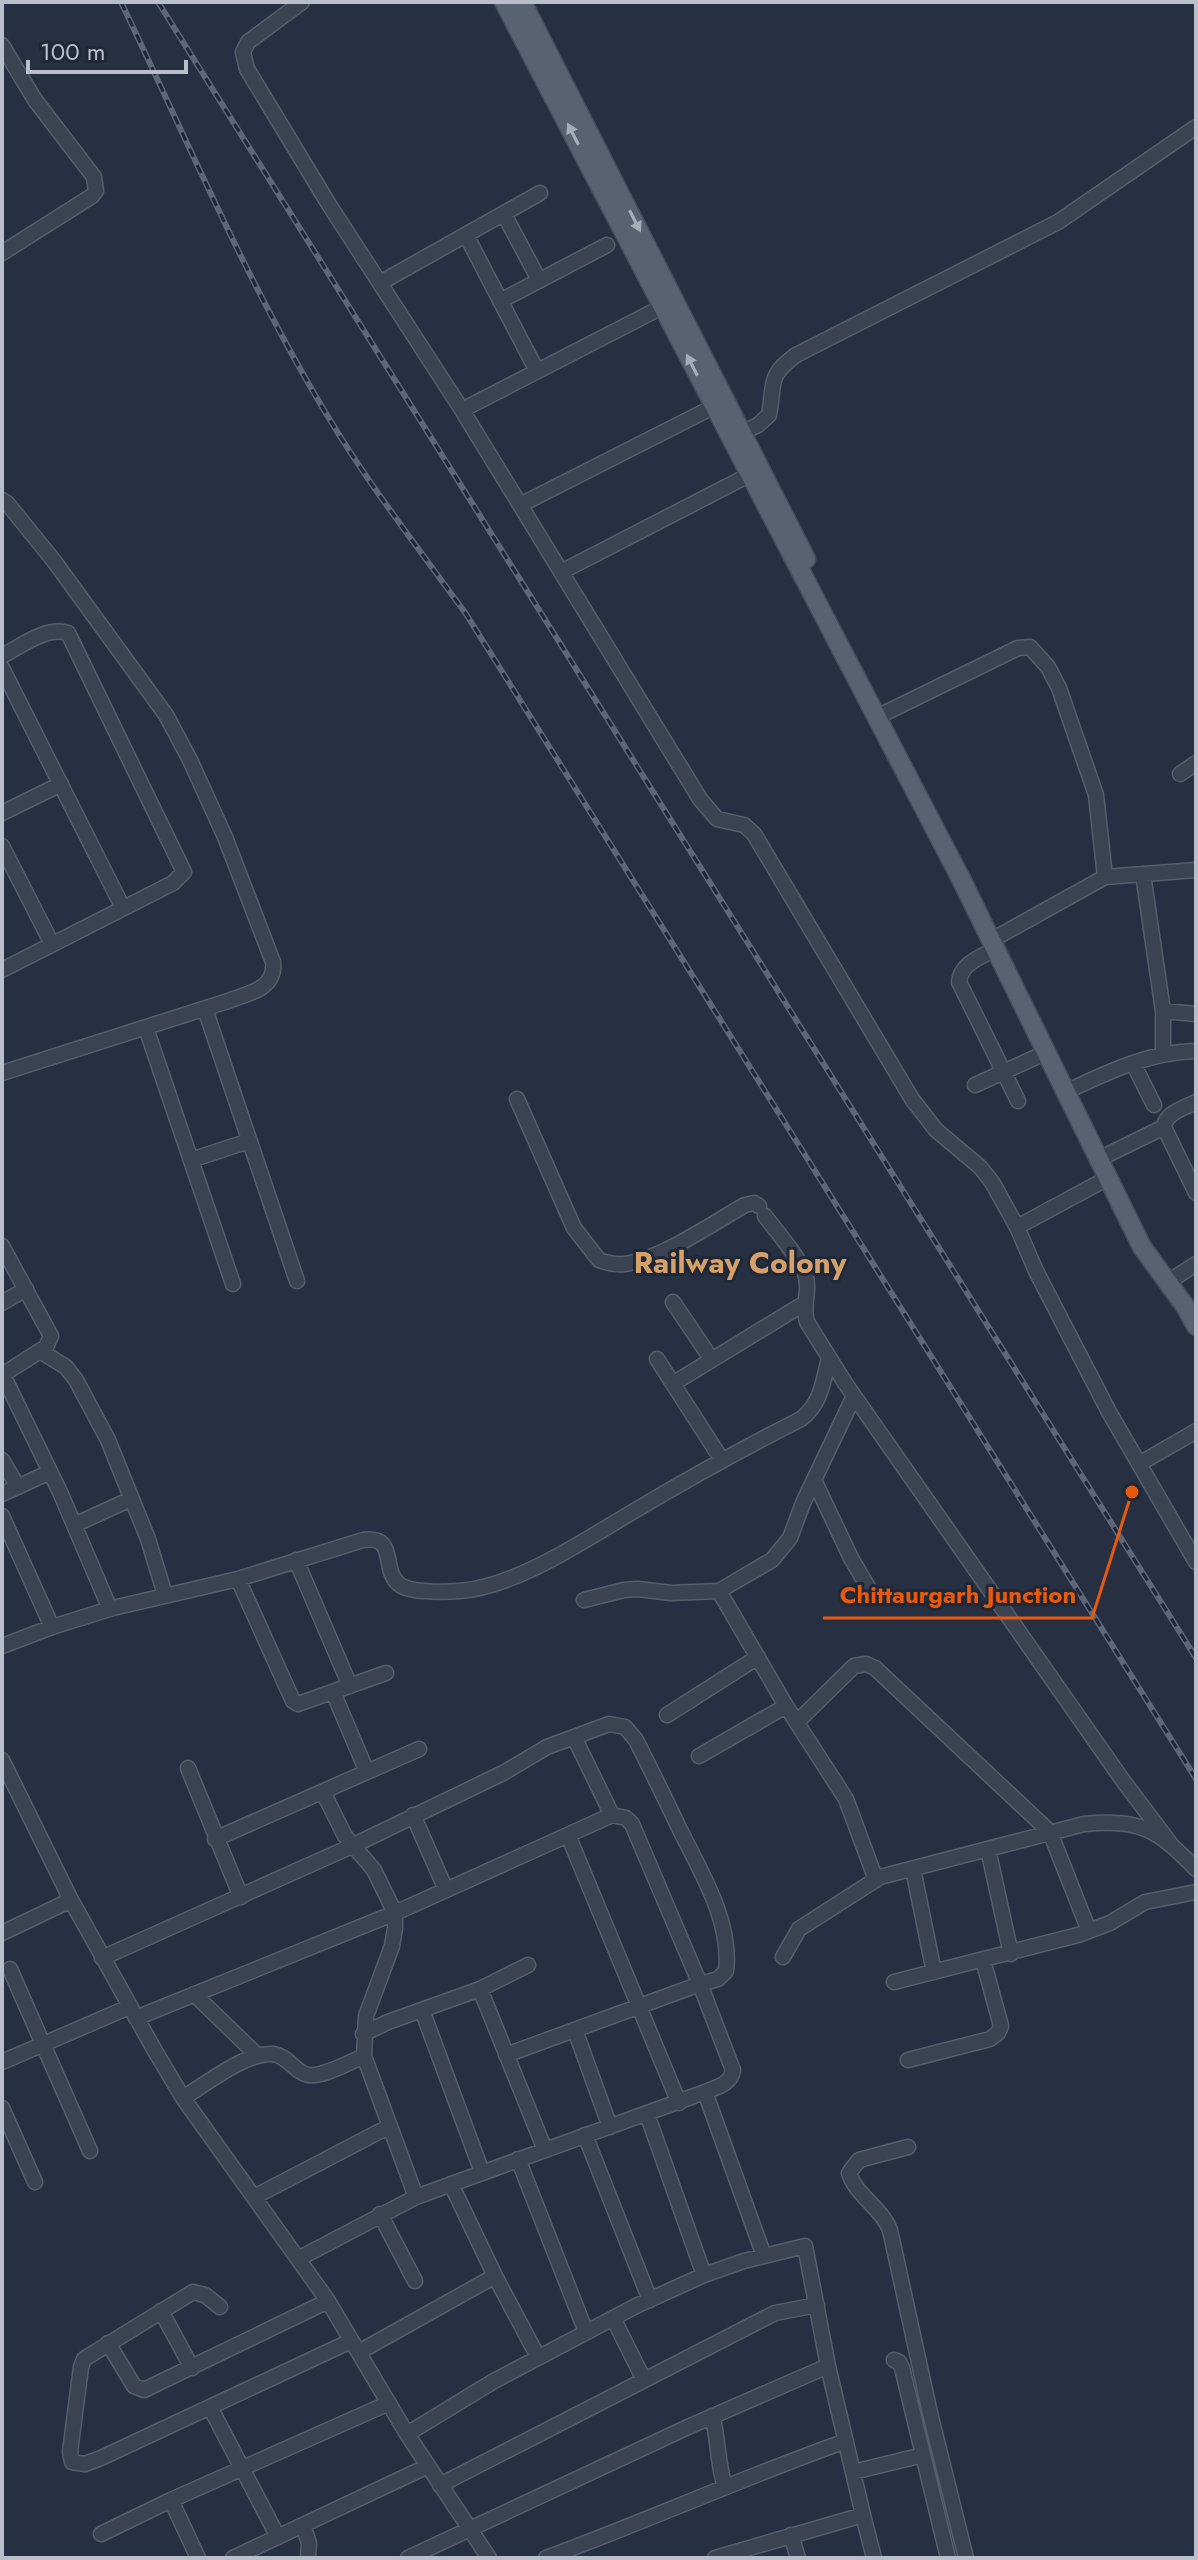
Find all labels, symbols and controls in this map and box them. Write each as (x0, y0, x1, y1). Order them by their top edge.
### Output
scale bar (28, 24, 186, 74)
text: 100 m (40, 34, 106, 69)
one-way arrow (566, 123, 579, 146)
one-way arrow (628, 209, 641, 232)
one-way arrow (685, 354, 698, 377)
district label: Railway Colony (634, 1241, 847, 1284)
callout: Chittaurgarh Junction (823, 1570, 1092, 1618)
text: Chittaurgarh Junction (840, 1577, 1076, 1612)

